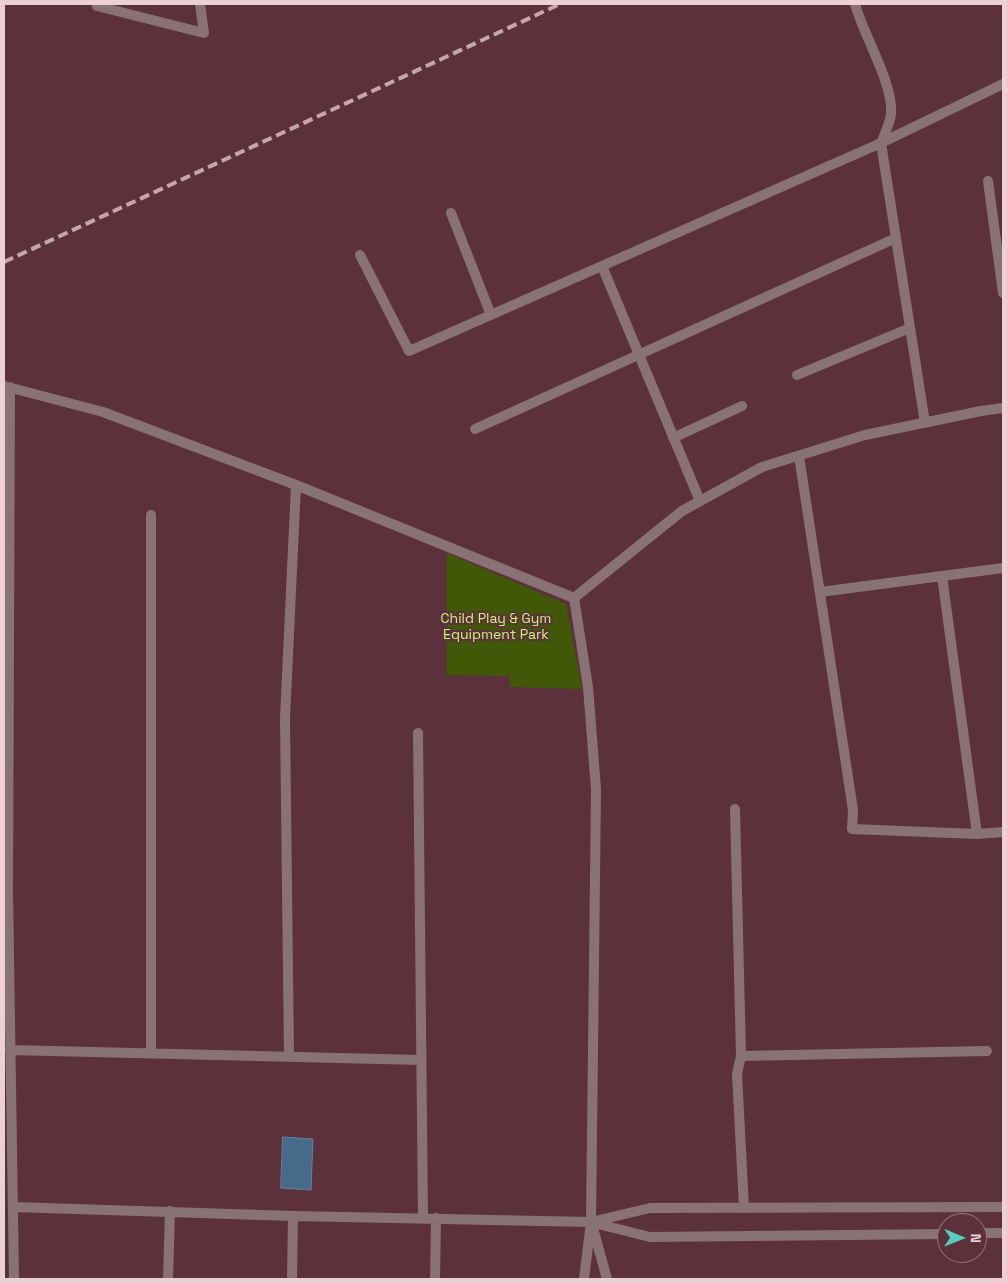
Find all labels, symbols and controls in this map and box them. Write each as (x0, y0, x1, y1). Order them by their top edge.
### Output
park label: Child Play & Gym Equipment Park (441, 611, 551, 644)
north arrow (937, 1213, 987, 1263)
text: N (967, 1233, 985, 1243)

